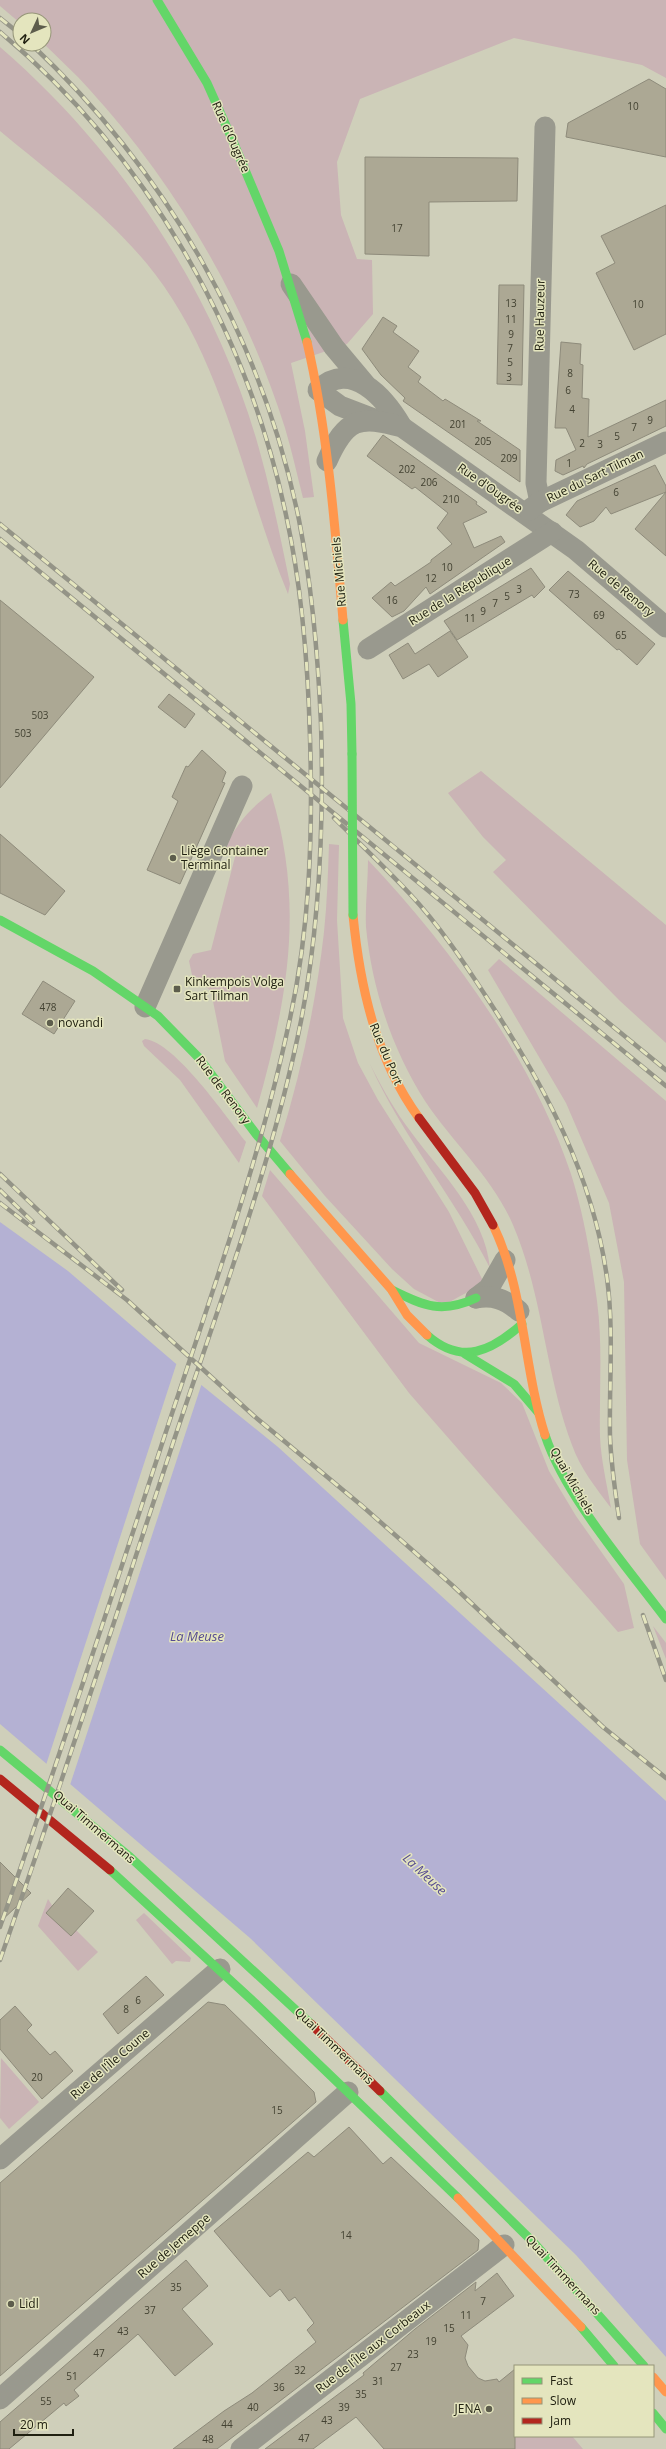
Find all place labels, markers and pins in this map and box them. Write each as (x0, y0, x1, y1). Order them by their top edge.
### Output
place label: Liège Container Terminal (181, 842, 269, 873)
marker: Liège Container Terminal (168, 853, 178, 863)
place label: Kinkempois Volga Sart Tilman (185, 973, 284, 1004)
marker: Kinkempois Volga Sart Tilman (172, 984, 182, 994)
place label: novandi (58, 1014, 103, 1031)
marker: novandi (45, 1018, 55, 1028)
place label: Lidl (19, 2295, 39, 2312)
marker: Lidl (6, 2299, 16, 2309)
place label: JENA (453, 2400, 481, 2417)
marker: JENA (484, 2404, 494, 2414)

